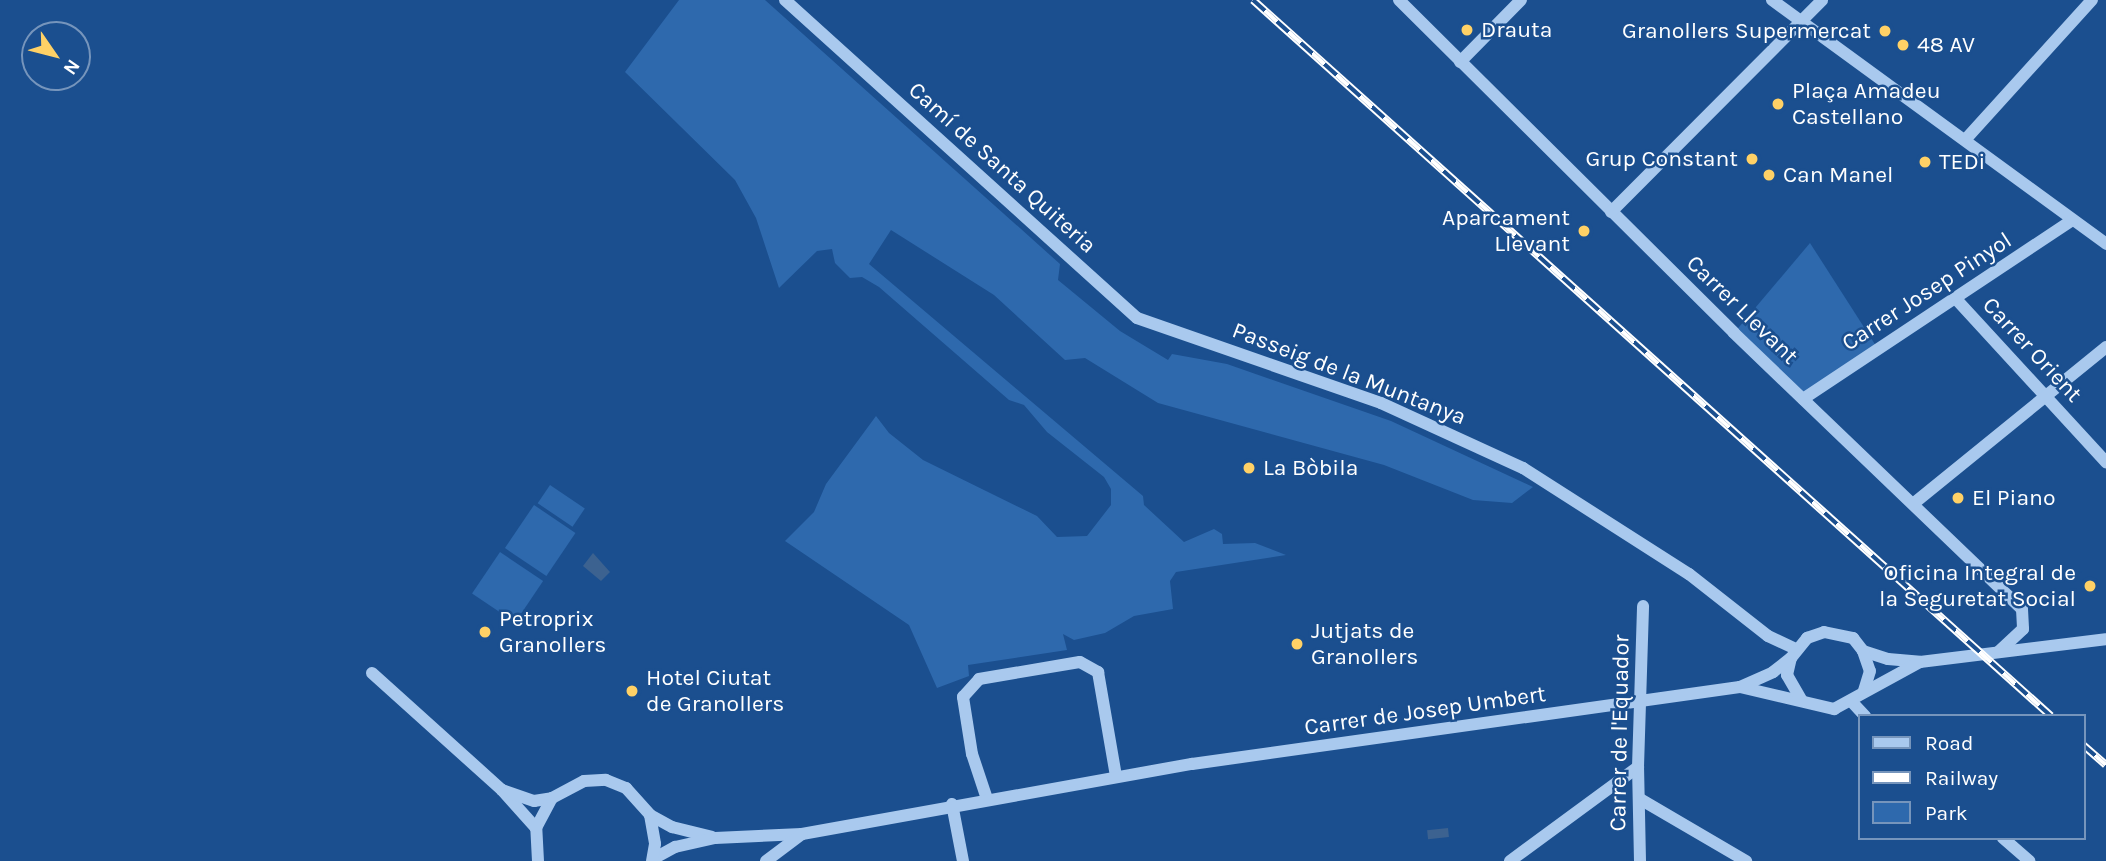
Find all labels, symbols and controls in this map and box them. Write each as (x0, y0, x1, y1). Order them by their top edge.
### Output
place label: Drauta (1481, 16, 1552, 44)
place label: Granollers Supermercat (1622, 17, 1871, 45)
north arrow (21, 21, 91, 91)
marker: Drauta (1459, 22, 1475, 38)
marker: Granollers Supermercat (1877, 23, 1893, 39)
place label: 48 AV (1917, 31, 1975, 59)
marker: 48 AV (1895, 37, 1911, 53)
text: N (59, 55, 84, 79)
street label: Camí de Santa Quiteria (903, 77, 1101, 259)
place label: Plaça Amadeu Castellano (1792, 77, 1941, 131)
marker: Plaça Amadeu Castellano (1770, 96, 1786, 112)
place label: Grup Constant (1586, 145, 1738, 173)
place label: TEDi (1939, 148, 1985, 176)
marker: Grup Constant (1744, 151, 1760, 167)
marker: TEDi (1917, 154, 1933, 170)
place label: Can Manel (1783, 161, 1893, 189)
marker: Can Manel (1761, 167, 1777, 183)
place label: Aparcament Llevant (1442, 204, 1570, 258)
marker: Aparcament Llevant (1576, 223, 1592, 239)
street label: Carrer Josep Pinyol (1837, 227, 2017, 357)
street label: Carrer Llevant (1680, 250, 1804, 370)
street label: Carrer Orient (1976, 292, 2088, 408)
street label: Passeig de la Muntanya (1228, 317, 1470, 431)
place label: La Bòbila (1263, 454, 1358, 482)
marker: La Bòbila (1241, 460, 1257, 476)
place label: El Piano (1972, 484, 2056, 512)
marker: El Piano (1950, 490, 1966, 506)
place label: Oficina Integral de la Seguretat Social (1879, 559, 2076, 613)
marker: Oficina Integral de la Seguretat Social (2082, 578, 2098, 594)
place label: Petroprix Granollers (499, 605, 606, 659)
place label: Jutjats de Granollers (1311, 617, 1418, 671)
marker: Petroprix Granollers (477, 624, 493, 640)
street label: Carrer de l'Equador (1604, 634, 1636, 832)
marker: Jutjats de Granollers (1289, 636, 1305, 652)
place label: Hotel Ciutat de Granollers (646, 664, 784, 718)
street label: Carrer de Josep Umbert (1303, 680, 1547, 742)
marker: Hotel Ciutat de Granollers (624, 683, 640, 699)
legend (1857, 714, 2085, 840)
text: Road (1925, 731, 1973, 755)
text: Railway (1925, 766, 1998, 790)
text: Park (1925, 801, 1968, 825)

